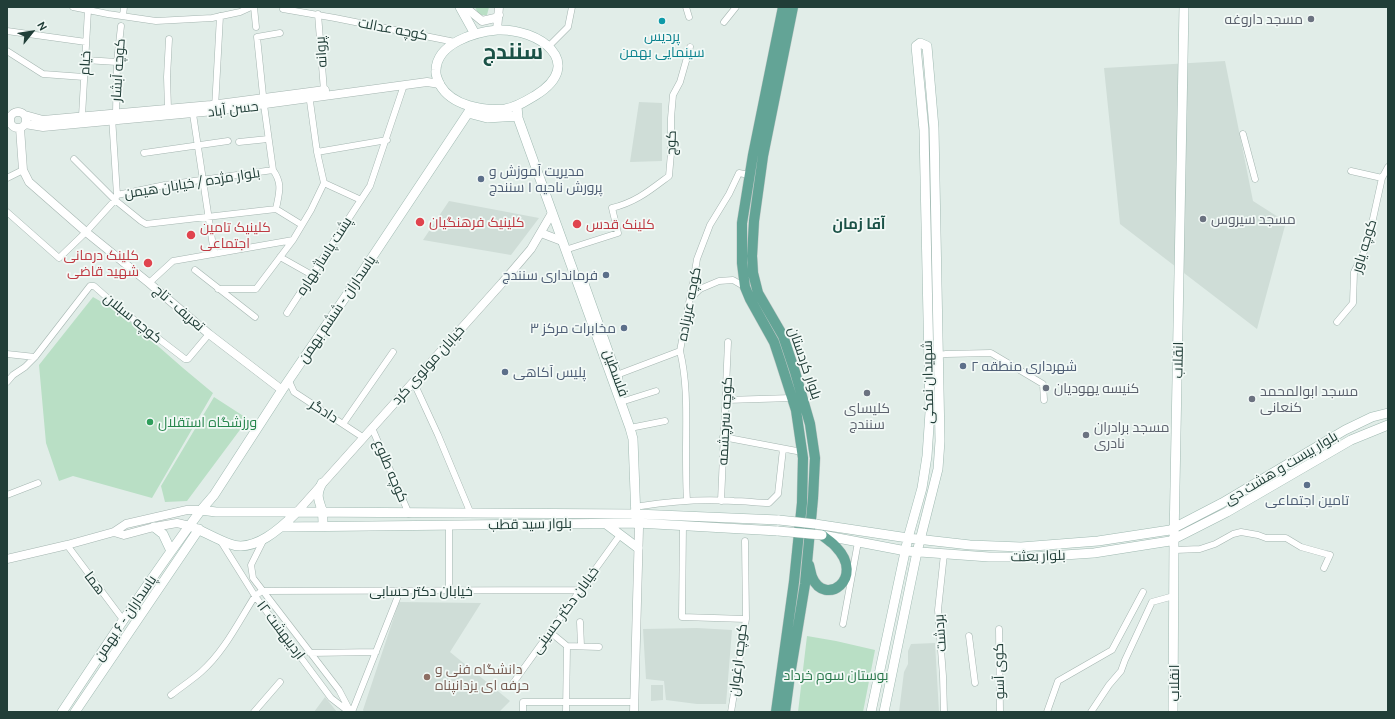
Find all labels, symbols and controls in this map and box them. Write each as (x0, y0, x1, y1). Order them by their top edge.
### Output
place label: مسجد داروغه (1225, 11, 1303, 27)
north arrow (12, 12, 52, 52)
street label: کوچه عدالت (357, 14, 429, 44)
marker: مسجد داروغه (1306, 14, 1316, 24)
marker: پردیس سینمایی بهمن (657, 16, 667, 26)
text: N (35, 19, 50, 33)
place label: پردیس سینمایی بهمن (620, 28, 704, 60)
street label: پروانه (312, 36, 330, 68)
street label: کوچه آبشار (107, 38, 129, 102)
district label: سنندج (483, 39, 543, 65)
street label: خیام (76, 50, 94, 76)
street label: حسن آباد (207, 98, 259, 120)
street label: کوچ (662, 130, 680, 156)
place label: مدیریت آموزش و پرورش ناحیه ۱ سنندج (489, 163, 602, 196)
street label: بلوار مژده / خیابان هیمن (123, 164, 261, 202)
marker: مدیریت آموزش و پرورش ناحیه ۱ سنندج (476, 174, 486, 184)
place label: مسجد سیروس (1211, 211, 1296, 227)
street label: پشت پاساژ بهاره (292, 214, 356, 298)
place label: کلینیک فرهنگیان (429, 214, 524, 230)
marker: مسجد سیروس (1198, 214, 1208, 224)
district label: آقا زمان (832, 215, 886, 233)
marker: کلینیک فرهنگیان (414, 216, 426, 228)
place label: کلینک قدس (586, 216, 655, 232)
street label: کوچه یاور (1348, 217, 1380, 275)
marker: کلینک قدس (571, 218, 583, 230)
place label: کلینیک تامین اجتماعی (200, 219, 271, 252)
marker: کلینیک تامین اجتماعی (185, 229, 197, 241)
place label: کلینک درمانی شهید قاضی (63, 247, 139, 280)
street label: پاسداران - ششم بهمن (295, 252, 379, 366)
marker: کلینک درمانی شهید قاضی (142, 257, 154, 269)
street label: کوچه عربزاده (674, 266, 704, 342)
place label: فرمانداری سنندج (502, 267, 598, 283)
marker: فرمانداری سنندج (601, 270, 611, 280)
street label: تعریف - تاج (150, 281, 208, 335)
street label: کوچه سبلان (100, 289, 166, 347)
place label: مخابرات مرکز ۳ (530, 320, 616, 336)
street label: خیابان مولوی کرد (388, 322, 468, 408)
marker: مخابرات مرکز ۳ (619, 323, 629, 333)
street label: بلوار کردستان (785, 325, 825, 401)
street label: شهیدان نمکی (919, 340, 937, 424)
street label: انقلاب (1169, 341, 1187, 379)
street label: فلسطین (600, 347, 632, 399)
place label: شهرداری منطقه ۲ (971, 358, 1077, 374)
marker: شهرداری منطقه ۲ (958, 361, 968, 371)
place label: پلیس آکاهی (513, 364, 586, 380)
marker: پلیس آکاهی (500, 367, 510, 377)
street label: کوچه سرچشمه (714, 376, 736, 466)
place label: کنیسه یهودیان (1054, 380, 1139, 396)
marker: کنیسه یهودیان (1041, 383, 1051, 393)
place label: مسجد ابوالمحمد کنعانی (1260, 383, 1358, 416)
marker: کلیسای سنندج (862, 388, 872, 398)
marker: مسجد ابوالمحمد کنعانی (1247, 394, 1257, 404)
street label: دادگر (306, 396, 342, 426)
place label: کلیسای سنندج (844, 400, 890, 432)
place label: ورزشگاه استقلال (158, 414, 257, 430)
marker: ورزشگاه استقلال (145, 417, 155, 427)
place label: مسجد برادران نادری (1094, 419, 1169, 452)
street label: بلوار بیست و هشت دی (1221, 428, 1341, 508)
marker: مسجد برادران نادری (1081, 430, 1091, 440)
street label: کوچه طلوع (370, 437, 412, 505)
marker: تامین اجتماعی (1302, 480, 1312, 490)
place label: تامین اجتماعی (1265, 492, 1349, 508)
street label: بلوار سید قطب (488, 515, 572, 533)
street label: بلوار بعثت (1010, 547, 1066, 565)
street label: خیابان دکتر حسینی (528, 563, 602, 657)
street label: هما (81, 568, 109, 598)
street label: پاسداران - ۶ بهمن (90, 572, 160, 664)
street label: خیابان دکتر حسابی (369, 583, 473, 599)
street label: ۱۲ اردیبهشت (253, 597, 309, 663)
street label: بردشت (930, 614, 950, 652)
street label: کوچه ارغوان (725, 623, 751, 697)
street label: کوی آسو (990, 643, 1008, 699)
place label: دانشگاه فنی و حرفه ای یزدانپناه (435, 661, 529, 694)
street label: انقلاب (1166, 665, 1182, 701)
park label: بوستان سوم خرداد (783, 667, 889, 683)
marker: دانشگاه فنی و حرفه ای یزدانپناه (422, 672, 432, 682)

